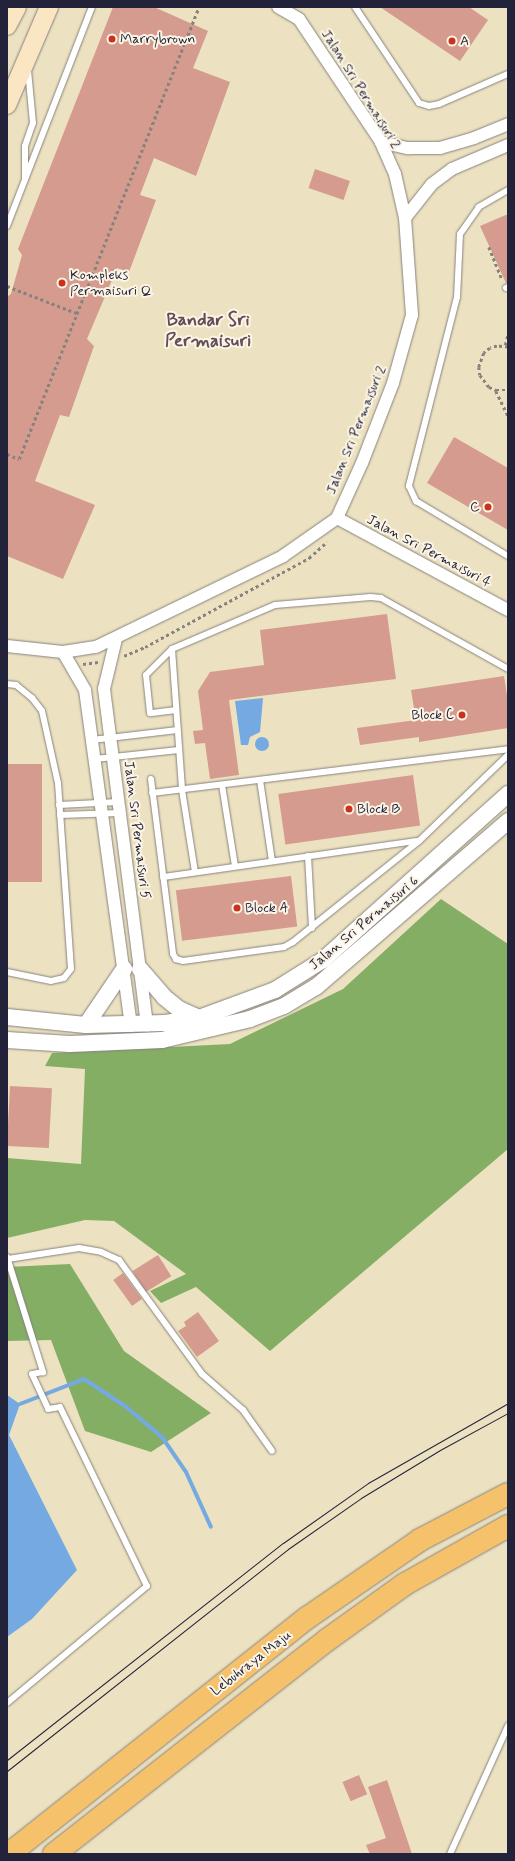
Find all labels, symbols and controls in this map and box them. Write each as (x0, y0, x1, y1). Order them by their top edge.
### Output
street label: Jalan Sri Permaisuri 2 (317, 26, 405, 152)
place label: Marrybrown (120, 31, 195, 47)
place label: A (460, 33, 469, 49)
marker: Marrybrown (107, 34, 117, 44)
marker: A (447, 36, 457, 46)
place label: Kompleks Permaisuri Q (70, 267, 151, 300)
marker: Kompleks Permaisuri Q (57, 278, 67, 288)
district label: Bandar Sri Permaisuri (165, 310, 251, 352)
street label: Jalan Sri Permaisuri 2 (322, 363, 390, 497)
place label: C (470, 499, 480, 515)
marker: C (483, 502, 493, 512)
street label: Jalan Sri Permaisuri 4 (363, 511, 495, 591)
place label: Block C (409, 707, 454, 723)
marker: Block C (457, 710, 467, 720)
street label: Jalan Sri Permaisuri 5 (120, 760, 154, 900)
place label: Block B (357, 801, 400, 817)
marker: Block B (344, 804, 354, 814)
street label: Jalan Sri Permaisuri 6 (305, 872, 423, 974)
place label: Block A (245, 900, 289, 916)
marker: Block A (232, 903, 242, 913)
street label: Lebuhraya Maju (208, 1626, 294, 1700)

